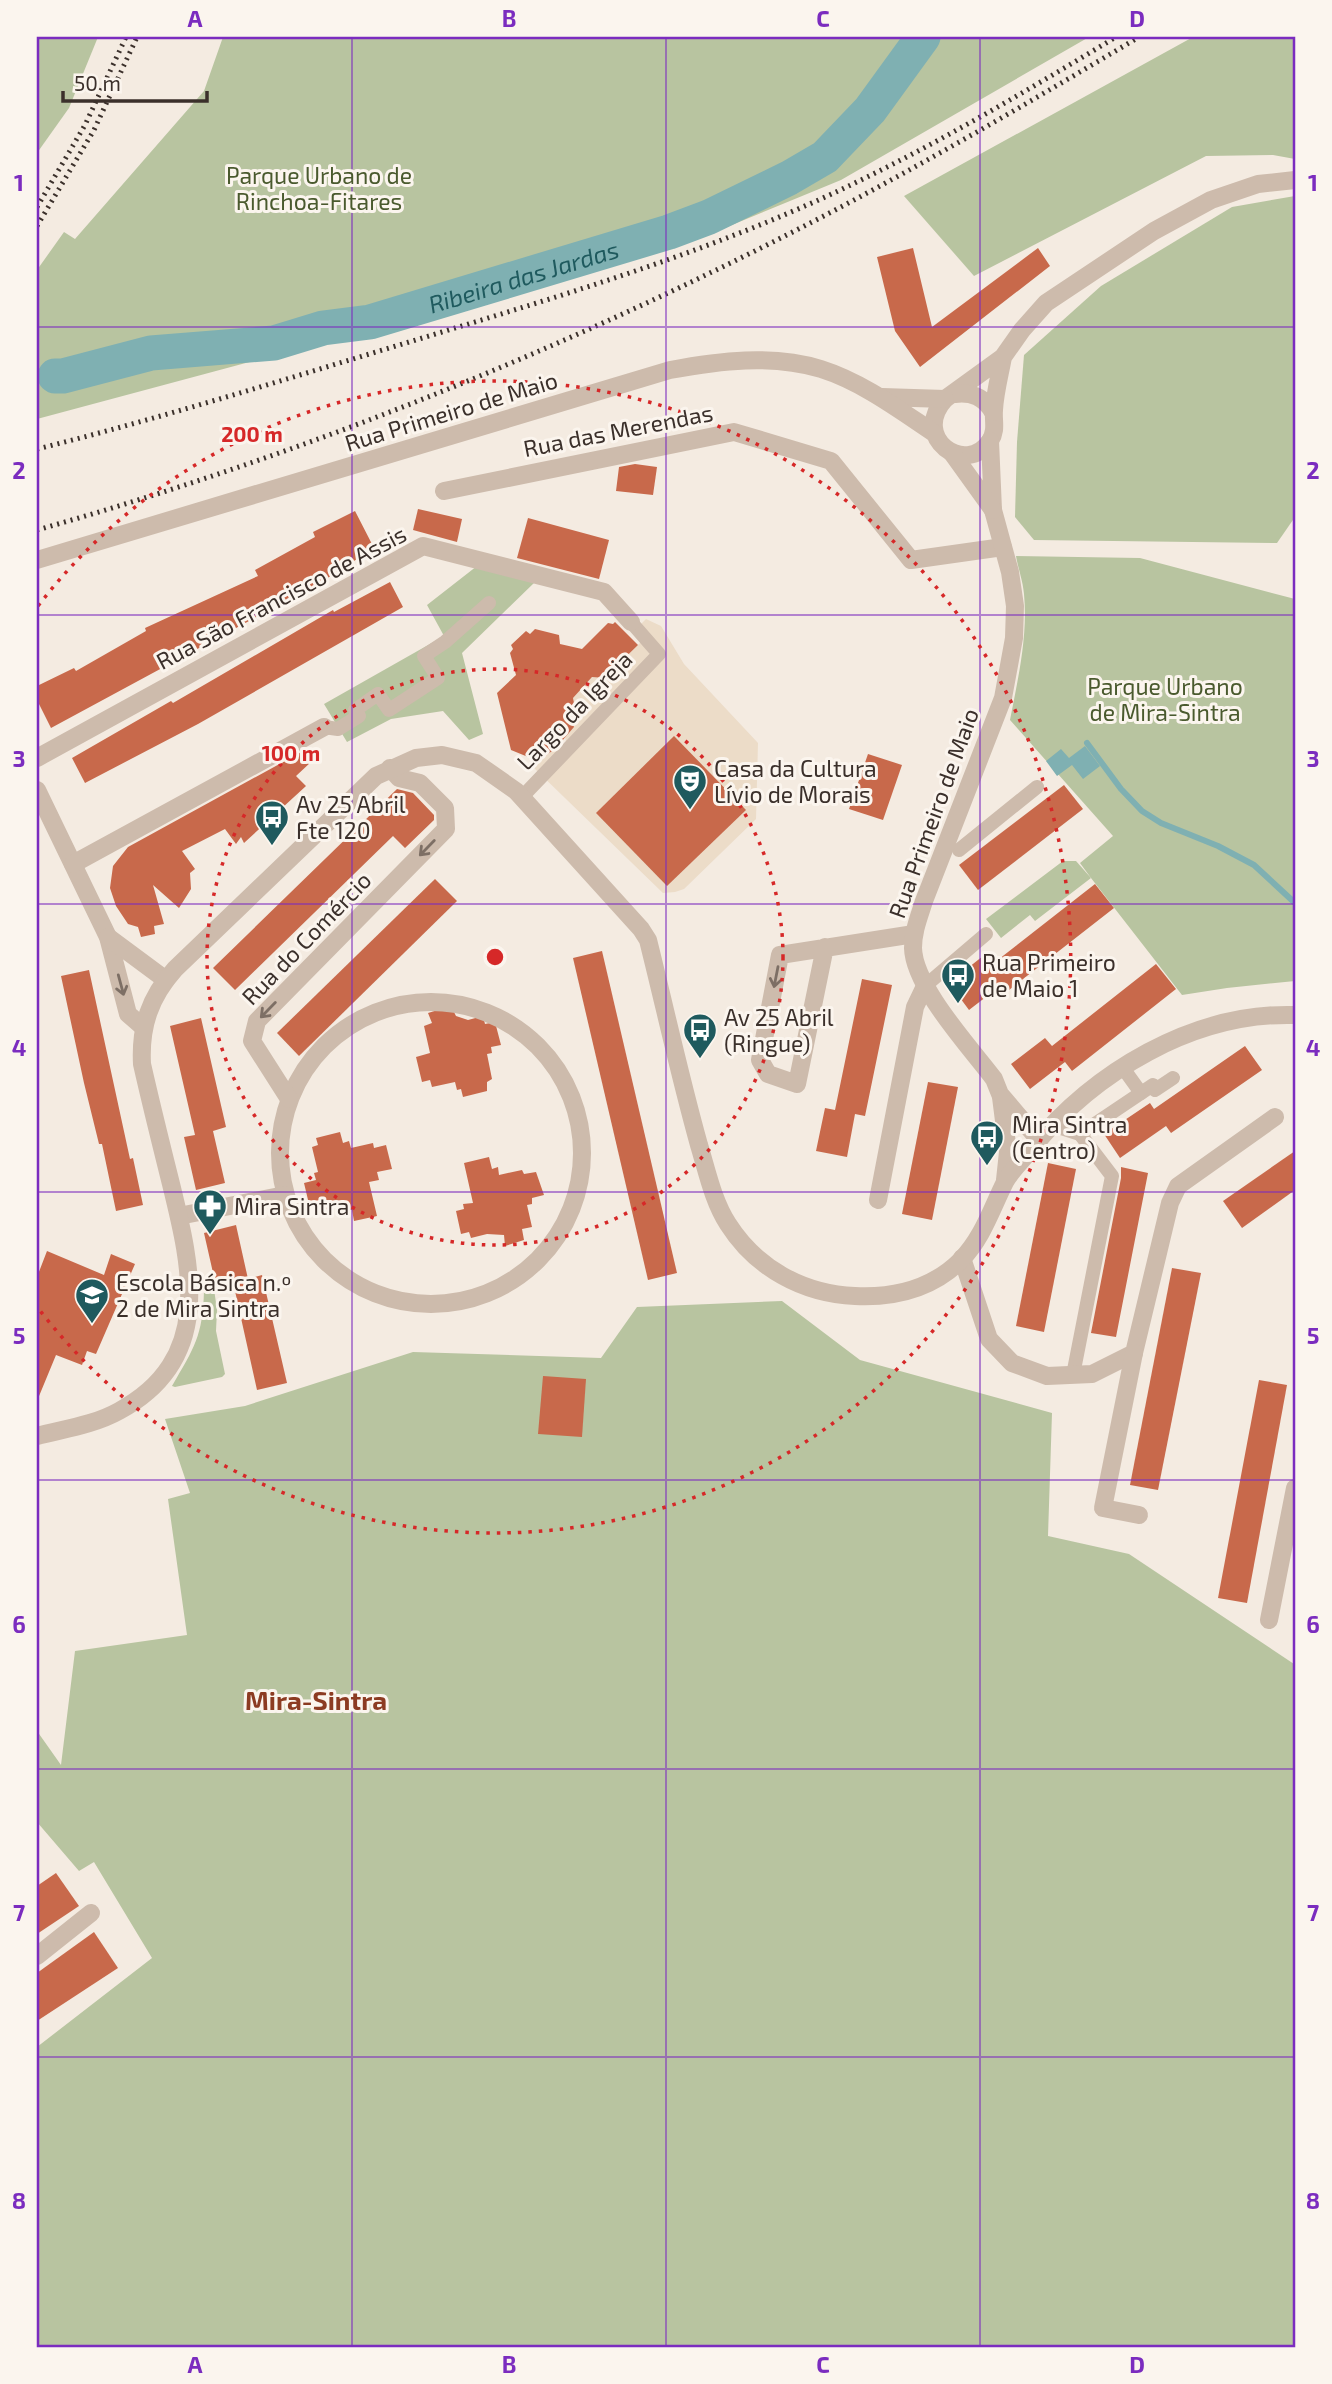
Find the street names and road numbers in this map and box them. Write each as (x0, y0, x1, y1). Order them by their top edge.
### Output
street label: Rua Primeiro de Maio (341, 365, 561, 457)
street label: Rua das Merendas (521, 398, 715, 462)
street label: Rua São Francisco de Assis (151, 519, 411, 675)
street label: Largo da Igreja (510, 645, 638, 775)
street label: Rua Primeiro de Maio (882, 704, 984, 922)
street label: Rua do Comércio (235, 866, 377, 1010)

